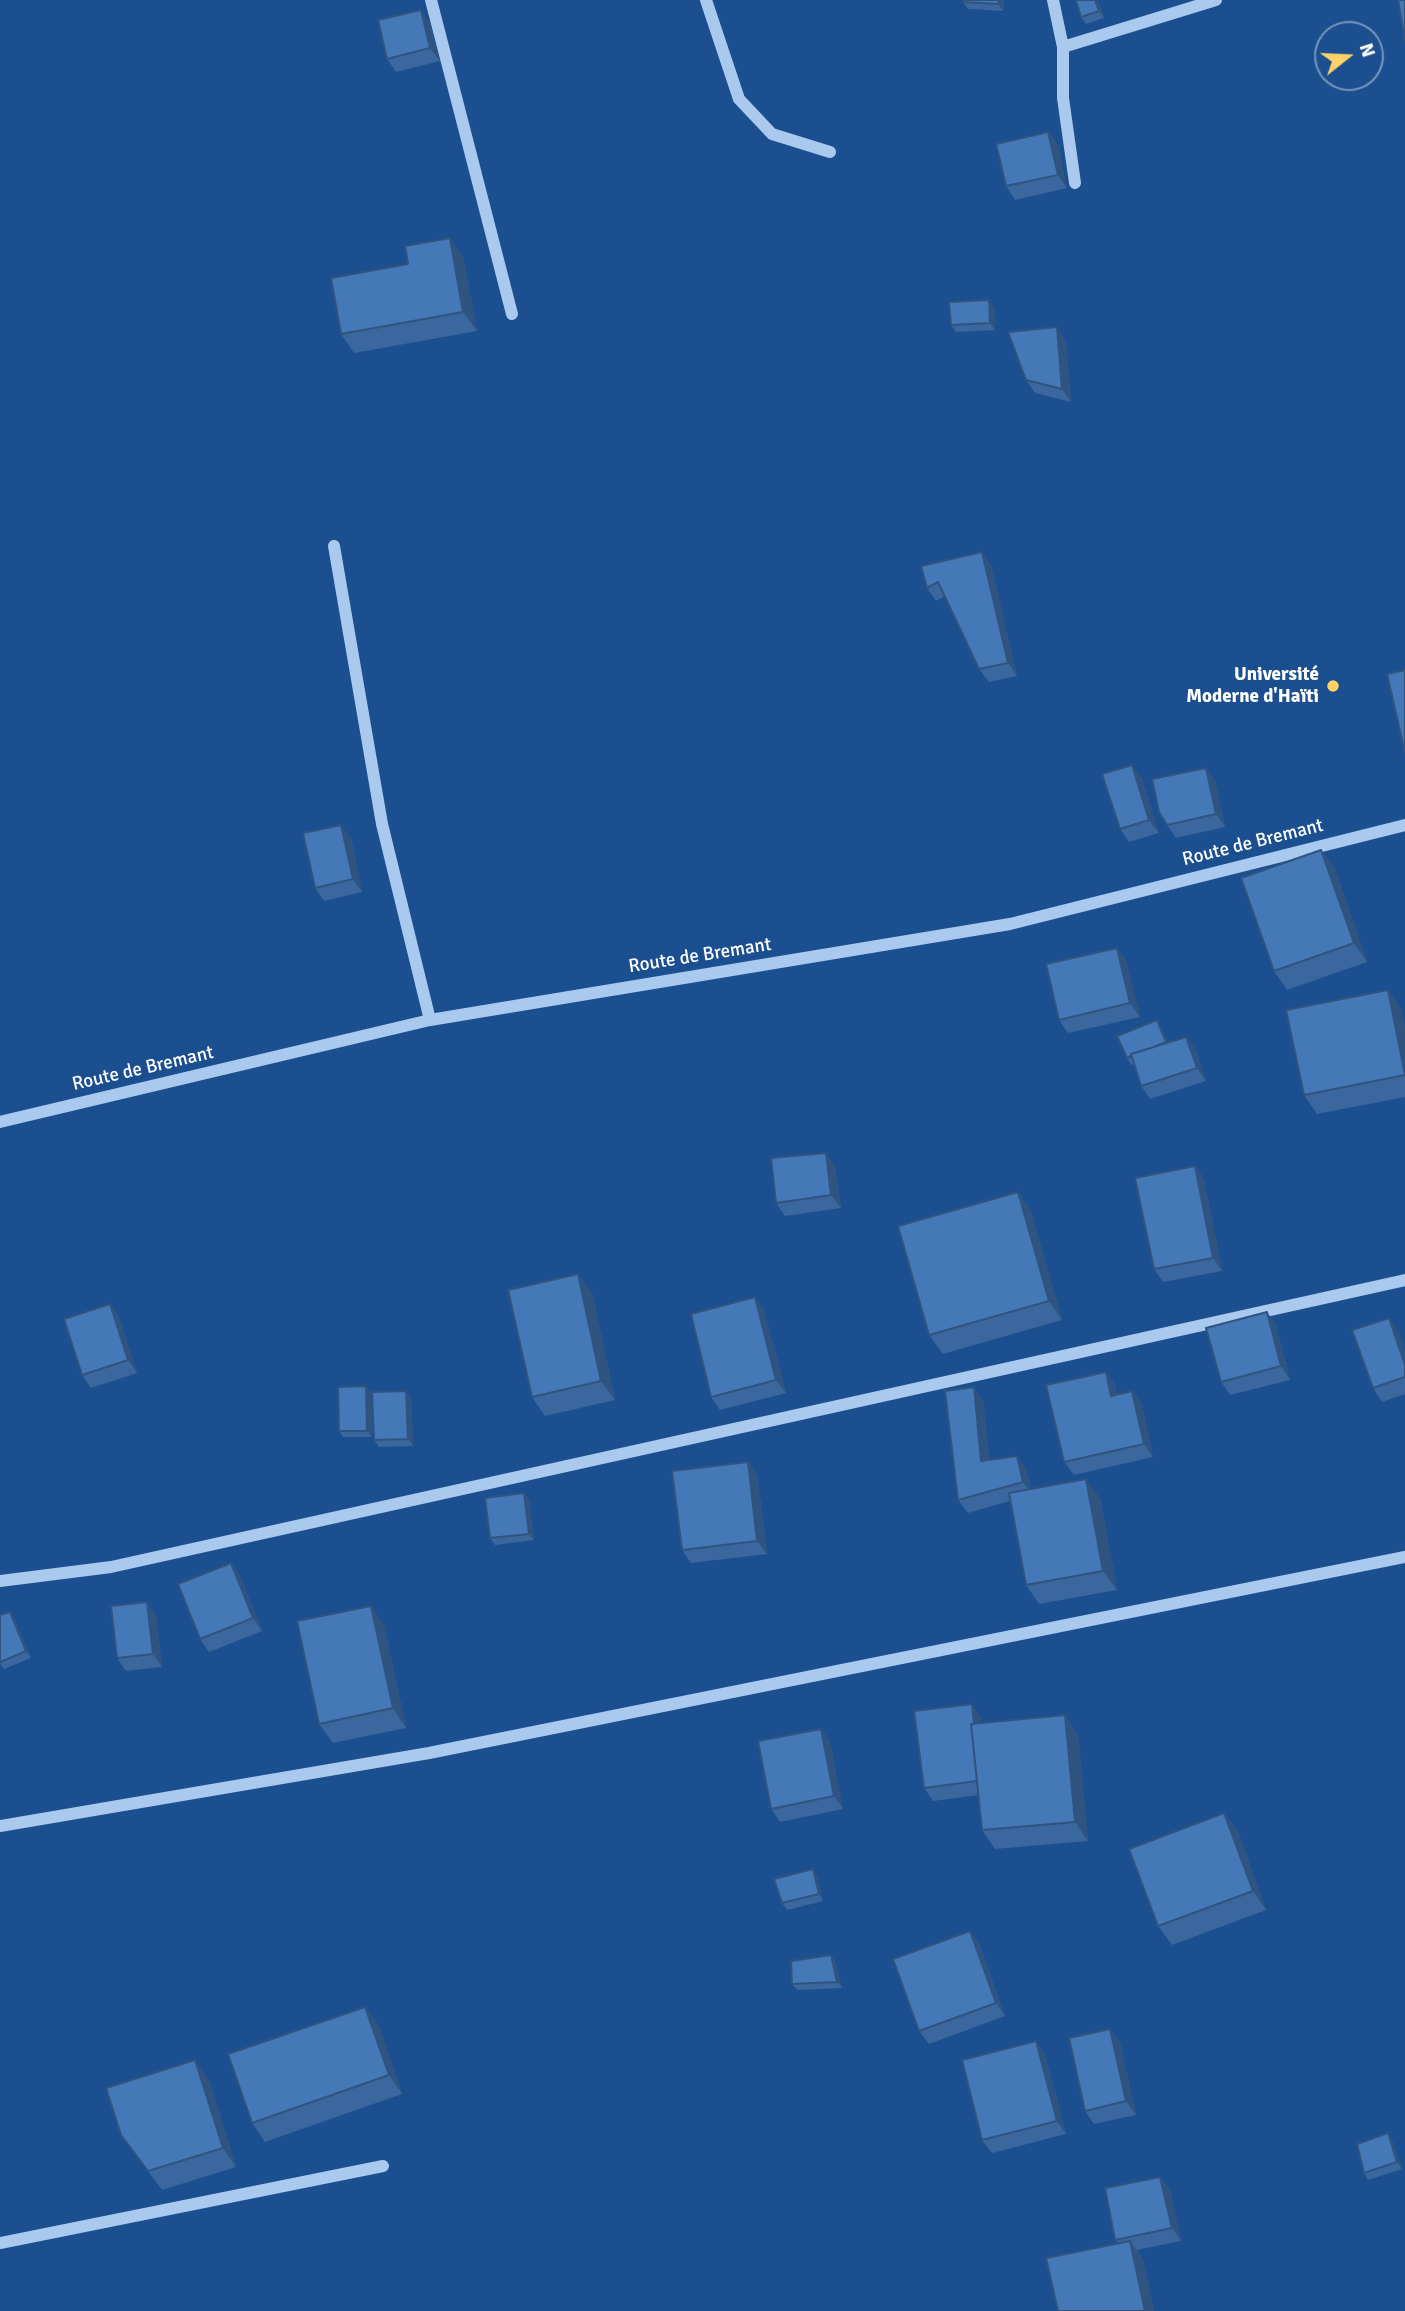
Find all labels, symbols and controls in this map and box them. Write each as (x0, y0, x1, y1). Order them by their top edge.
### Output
north arrow (1314, 21, 1384, 91)
text: N (1354, 40, 1381, 60)
place label: Université Moderne d'Haïti (1186, 664, 1319, 708)
marker: Université Moderne d'Haïti (1325, 678, 1341, 694)
street label: Route de Bremant (1180, 814, 1326, 872)
street label: Route de Bremant (627, 933, 773, 979)
street label: Route de Bremant (70, 1042, 216, 1096)

